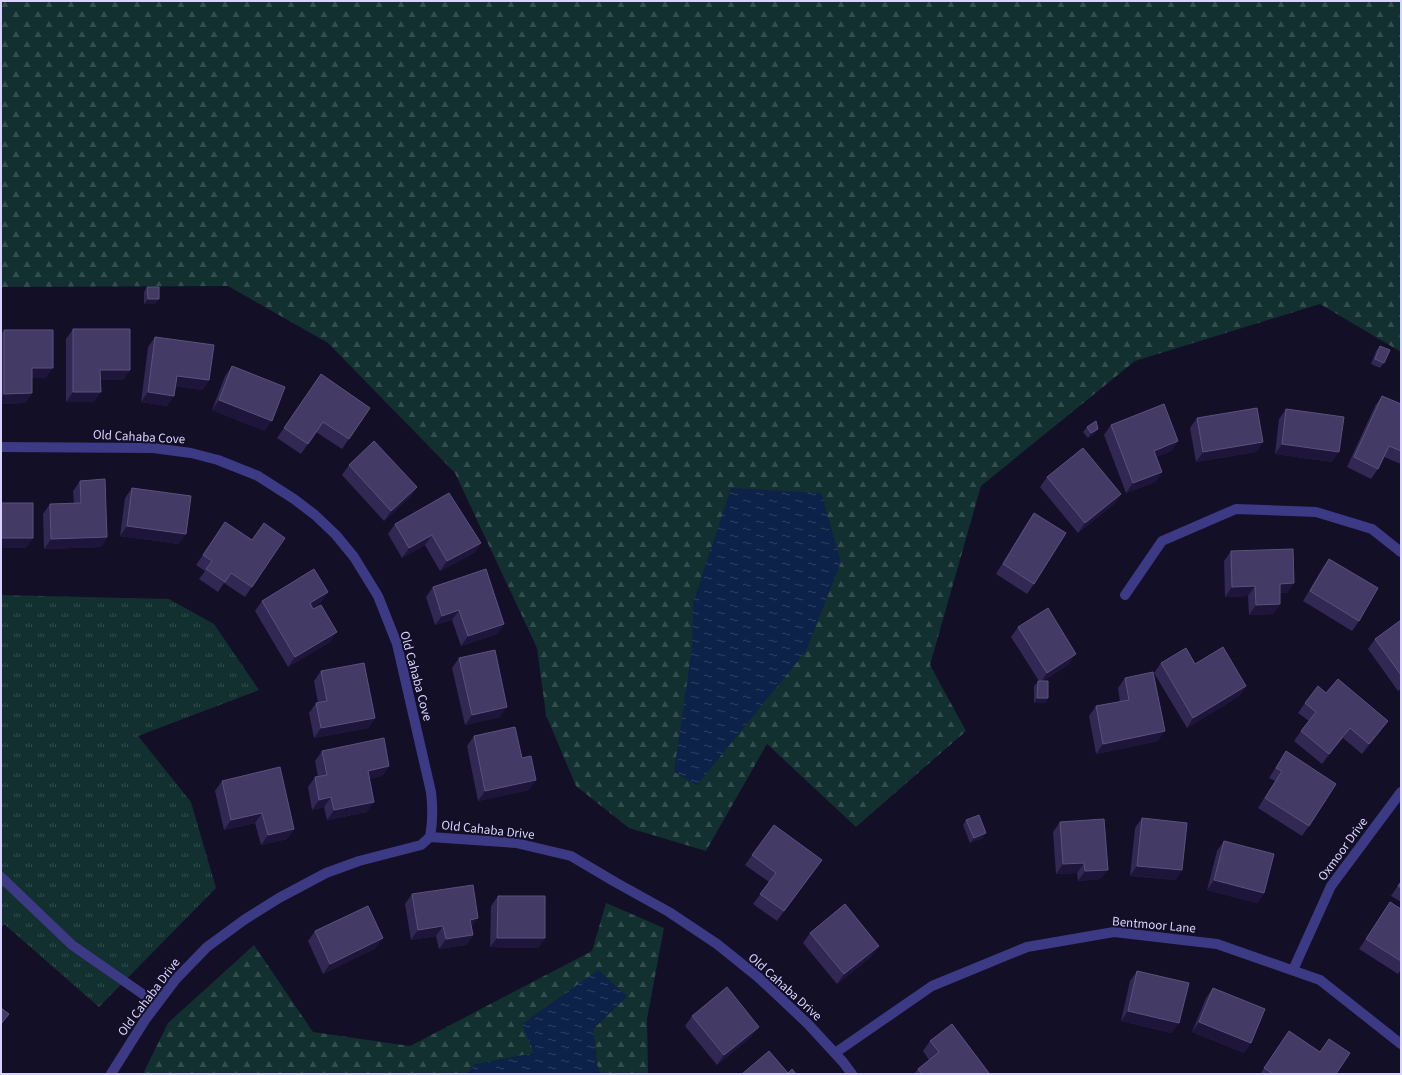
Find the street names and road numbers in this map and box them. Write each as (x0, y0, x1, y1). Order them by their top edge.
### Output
street label: Old Cahaba Cove (92, 426, 186, 448)
street label: Old Cahaba Cove (395, 629, 437, 723)
street label: Oxmoor Drive (1314, 814, 1372, 884)
street label: Old Cahaba Drive (440, 816, 536, 844)
street label: Bentmoor Lane (1111, 912, 1197, 938)
street label: Old Cahaba Drive (744, 949, 826, 1025)
street label: Old Cahaba Drive (114, 954, 184, 1040)

